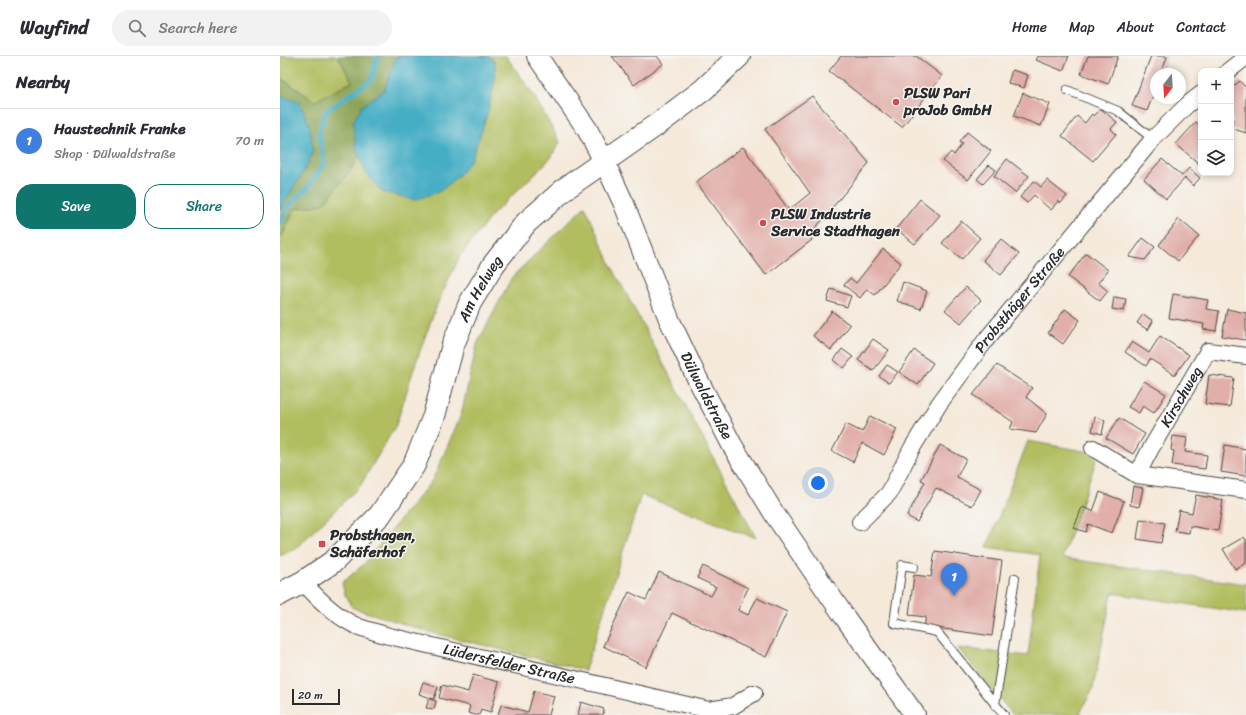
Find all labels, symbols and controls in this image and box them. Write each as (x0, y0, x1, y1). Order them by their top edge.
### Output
search box (112, 10, 392, 46)
text: Wayfind (20, 11, 88, 44)
text: Search here (158, 15, 237, 41)
text: Home (1012, 15, 1047, 40)
text: Map (1069, 15, 1095, 40)
text: About (1117, 15, 1154, 40)
text: Contact (1176, 15, 1226, 40)
icon: search (126, 17, 148, 39)
text: Nearby (16, 67, 70, 97)
north arrow (1150, 68, 1186, 104)
map controls (1198, 68, 1234, 176)
button: + (1198, 68, 1234, 104)
place label: PLSW Pari proJob GmbH (903, 80, 992, 123)
marker: PLSW Pari proJob GmbH (891, 97, 901, 107)
button: − (1198, 104, 1234, 140)
text: Haustechnik Franke (54, 116, 185, 142)
text: 1 (26, 129, 32, 152)
text: 70 m (235, 129, 264, 152)
button: layers (1198, 140, 1234, 176)
text: Shop · Dülwaldstraße (54, 142, 176, 165)
button: Save (16, 184, 136, 229)
button: Share (144, 184, 264, 229)
place label: PLSW Industrie Service Stadthagen (770, 201, 901, 244)
marker: PLSW Industrie Service Stadthagen (758, 218, 768, 228)
street label: Probsthäger Straße (967, 241, 1072, 358)
street label: Am Helweg (450, 249, 510, 327)
street label: Dülwaldstraße (673, 347, 740, 444)
street label: Kirschweg (1153, 361, 1209, 432)
your location (808, 473, 828, 493)
place label: Probsthagen, Schäferhof (329, 522, 416, 565)
marker: Probsthagen, Schäferhof (317, 539, 327, 549)
pin: 1 (941, 563, 967, 596)
street label: Lüdersfelder Straße (441, 636, 578, 692)
text: 20 m (298, 686, 323, 705)
scale bar (292, 687, 340, 706)

